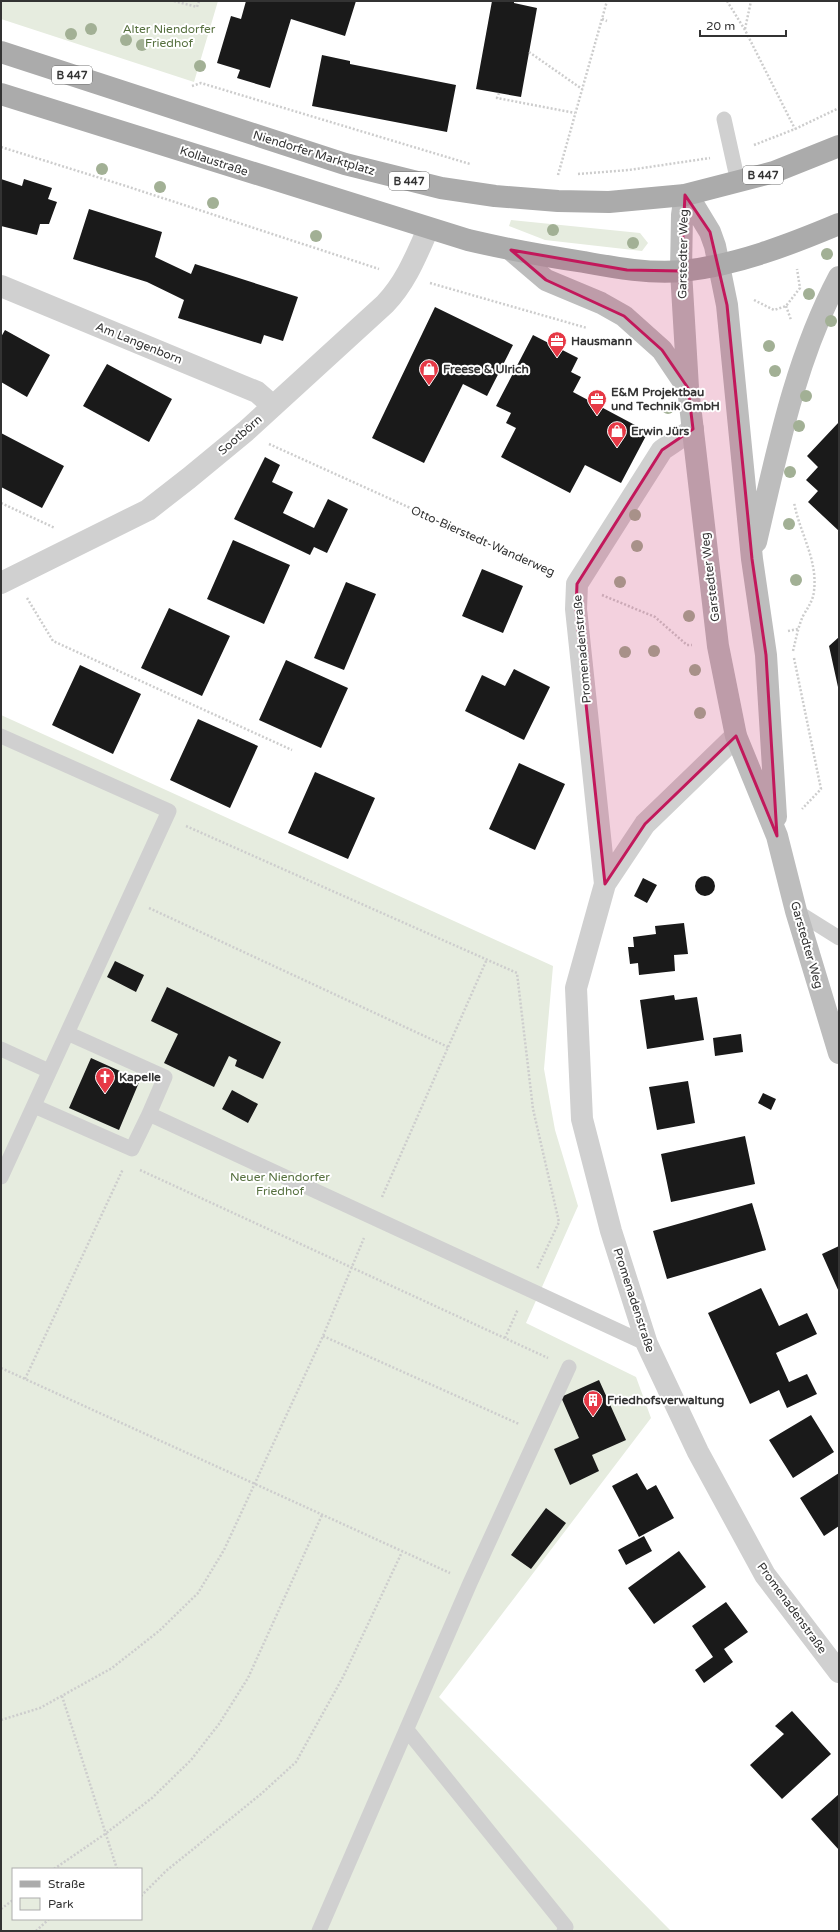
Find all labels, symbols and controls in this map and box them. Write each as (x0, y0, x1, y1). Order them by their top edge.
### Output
scale bar (700, 12, 786, 38)
text: 20 m (706, 19, 735, 33)
park label: Alter Niendorfer Friedhof (123, 22, 216, 50)
road number: B 447 (52, 66, 92, 84)
street label: Niendorfer Marktplatz (251, 128, 377, 178)
street label: Kollaustraße (178, 143, 250, 179)
road number: B 447 (743, 166, 783, 184)
road number: B 447 (389, 172, 429, 190)
street label: Garstedter Weg (675, 209, 691, 299)
street label: Am Langenborn (94, 319, 184, 367)
office icon: Hausmann (546, 330, 568, 358)
place label: Hausmann (571, 334, 632, 348)
shop icon: Freese & Ulrich (418, 358, 440, 386)
place label: Freese & Ulrich (443, 362, 529, 376)
place label: E&M Projektbau und Technik GmbH (611, 385, 720, 413)
office icon: E&M Projektbau und Technik GmbH (586, 388, 608, 416)
street label: Sootbörn (215, 412, 265, 458)
shop icon: Erwin Jürs (606, 420, 628, 448)
place label: Erwin Jürs (631, 424, 690, 438)
street label: Otto-Bierstedt-Wanderweg (409, 503, 557, 579)
street label: Garstedter Weg (698, 531, 722, 623)
street label: Promenadenstraße (570, 594, 594, 704)
street label: Garstedter Weg (788, 900, 826, 990)
church icon: Kapelle (94, 1066, 116, 1094)
place label: Kapelle (119, 1070, 161, 1085)
park label: Neuer Niendorfer Friedhof (230, 1170, 330, 1198)
street label: Promenadenstraße (611, 1246, 658, 1354)
building icon: Friedhofsverwaltung (582, 1389, 604, 1417)
place label: Friedhofsverwaltung (607, 1393, 724, 1408)
street label: Promenadenstraße (754, 1560, 830, 1656)
legend (12, 1868, 142, 1920)
text: Straße (48, 1877, 85, 1891)
text: Park (48, 1897, 74, 1911)

